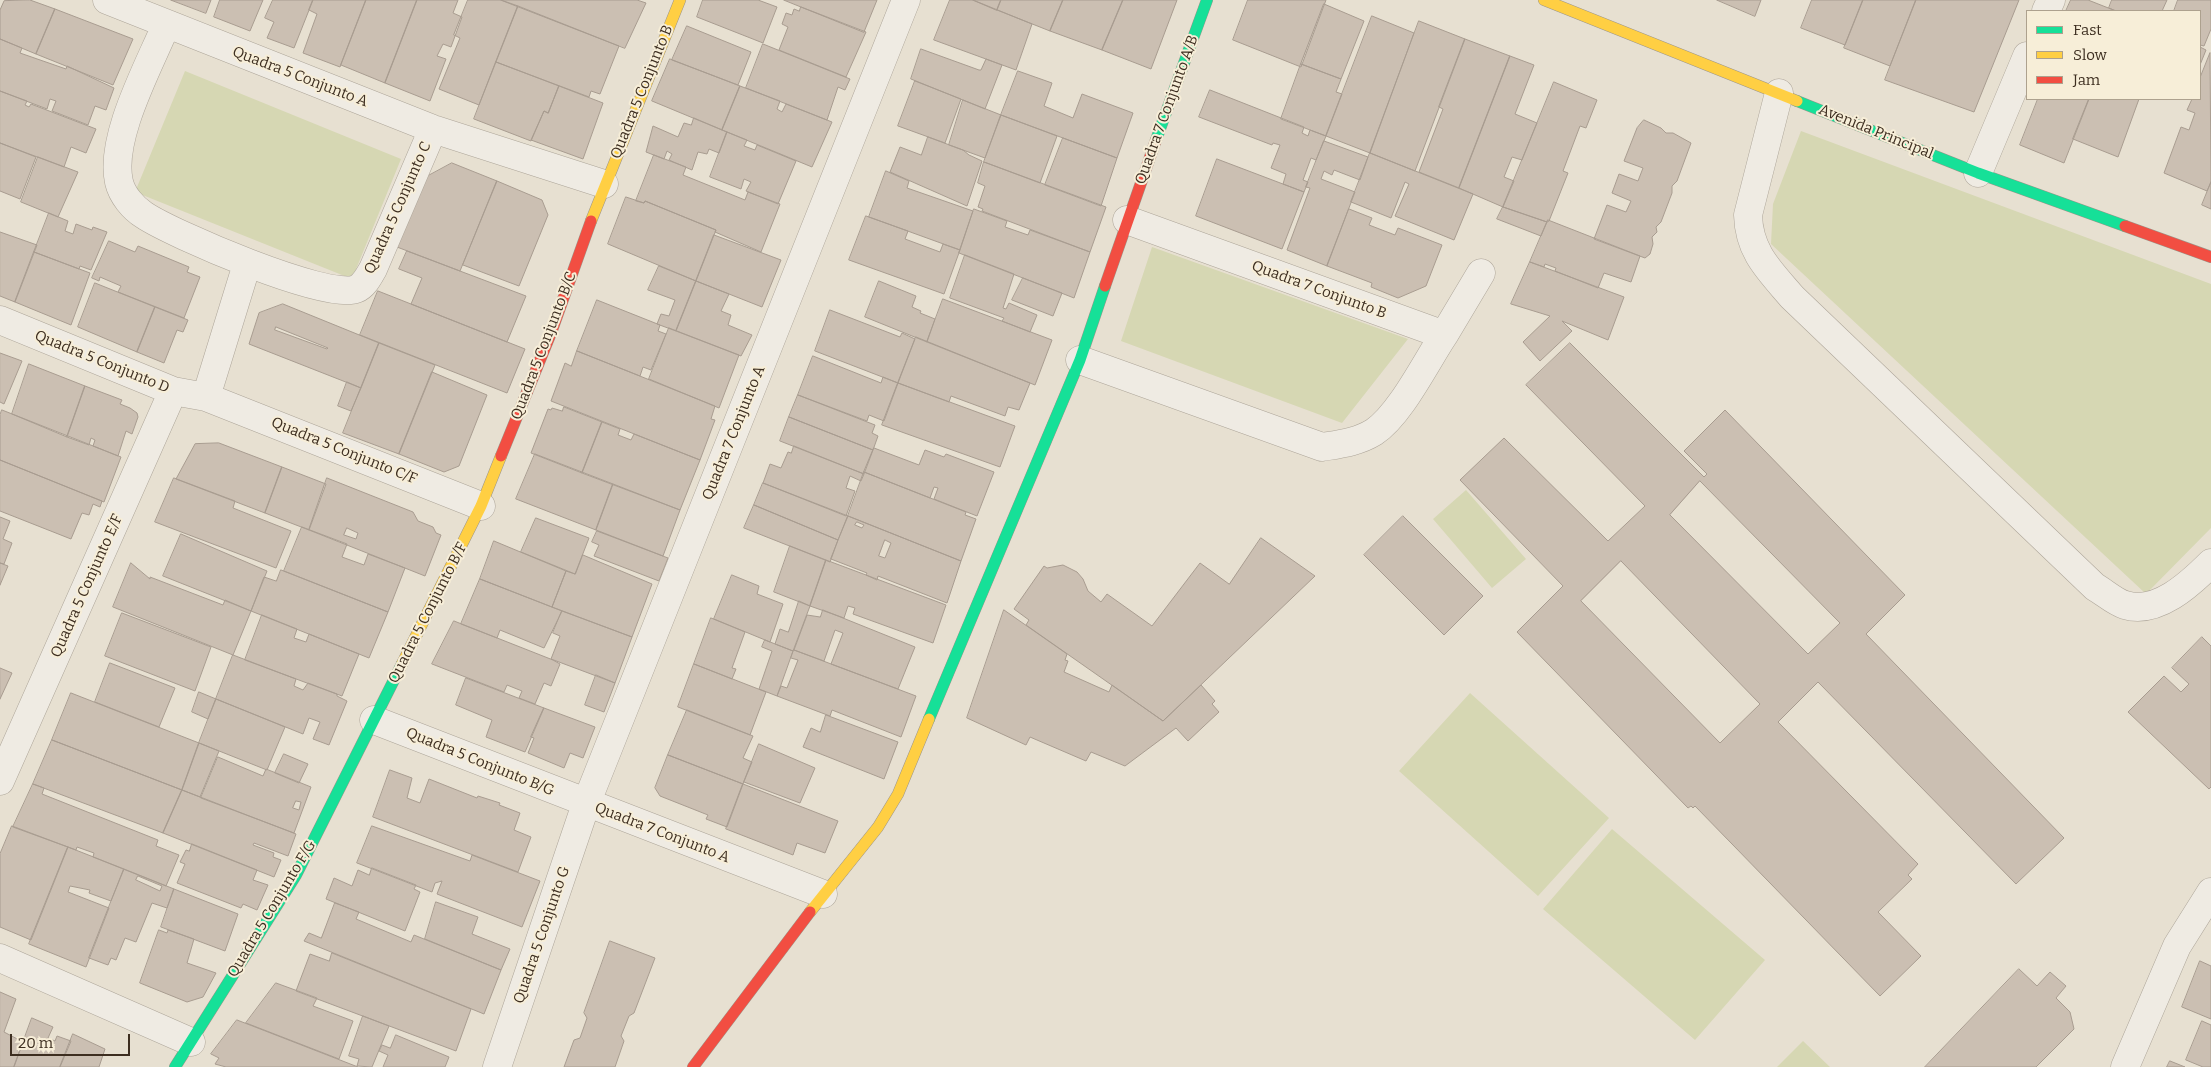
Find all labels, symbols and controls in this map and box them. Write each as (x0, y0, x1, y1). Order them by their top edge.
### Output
legend (2026, 10, 2201, 100)
text: Fast (2073, 21, 2102, 39)
street label: Quadra 5 Conjunto B (607, 22, 677, 162)
street label: Quadra 7 Conjunto A/B (1132, 33, 1202, 187)
street label: Quadra 5 Conjunto A (230, 43, 370, 111)
text: Slow (2073, 46, 2107, 64)
text: Jam (2073, 71, 2100, 89)
street label: Avenida Principal (1816, 101, 1936, 163)
street label: Quadra 5 Conjunto C (361, 139, 435, 277)
street label: Quadra 7 Conjunto B (1249, 257, 1389, 323)
street label: Quadra 5 Conjunto B/C (507, 270, 581, 422)
street label: Quadra 5 Conjunto D (32, 327, 172, 397)
street label: Quadra 7 Conjunto A (699, 363, 769, 503)
street label: Quadra 5 Conjunto C/F (268, 414, 420, 488)
street label: Quadra 5 Conjunto E/F (47, 511, 127, 661)
street label: Quadra 5 Conjunto B/F (385, 540, 471, 686)
street label: Quadra 5 Conjunto B/G (403, 724, 557, 800)
street label: Quadra 7 Conjunto A (592, 799, 732, 867)
street label: Quadra 5 Conjunto F/G (224, 837, 320, 981)
street label: Quadra 5 Conjunto G (510, 864, 574, 1006)
scale bar (12, 1024, 132, 1056)
text: 20 m (18, 1034, 53, 1052)

